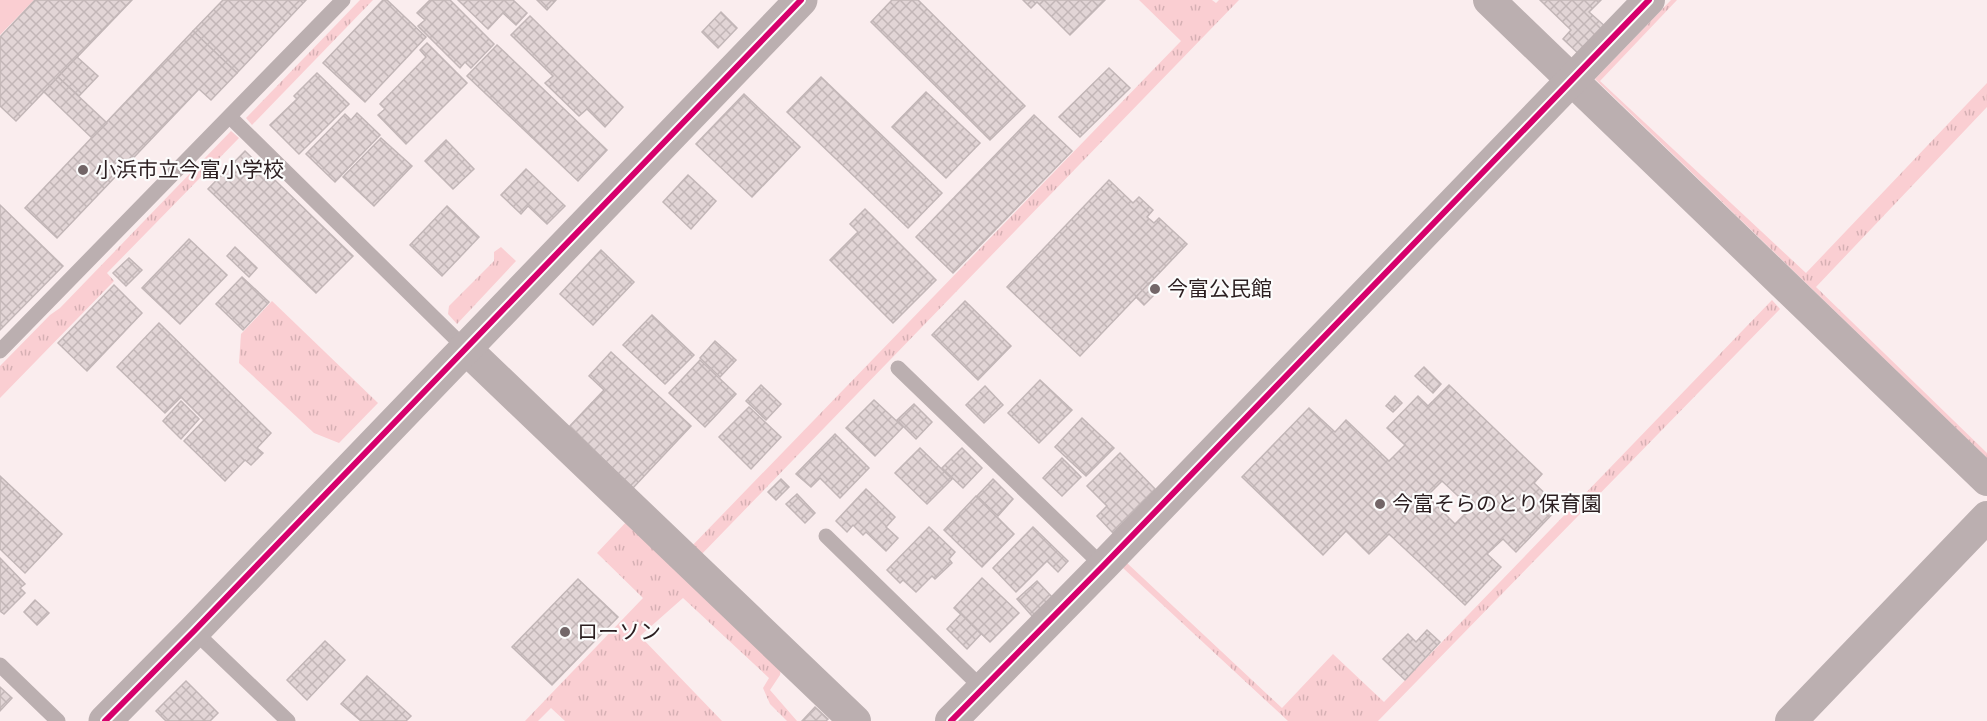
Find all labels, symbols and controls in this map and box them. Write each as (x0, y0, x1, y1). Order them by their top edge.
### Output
place label: 小浜市立今富小学校 (95, 156, 284, 182)
marker: 小浜市立今富小学校 (76, 163, 90, 177)
place label: 今富公民館 (1167, 275, 1272, 301)
marker: 今富公民館 (1148, 282, 1162, 296)
place label: 今富そらのとり保育園 (1392, 490, 1602, 516)
marker: 今富そらのとり保育園 (1373, 497, 1387, 511)
place label: ローソン (577, 618, 661, 644)
marker: ローソン (558, 625, 572, 639)

